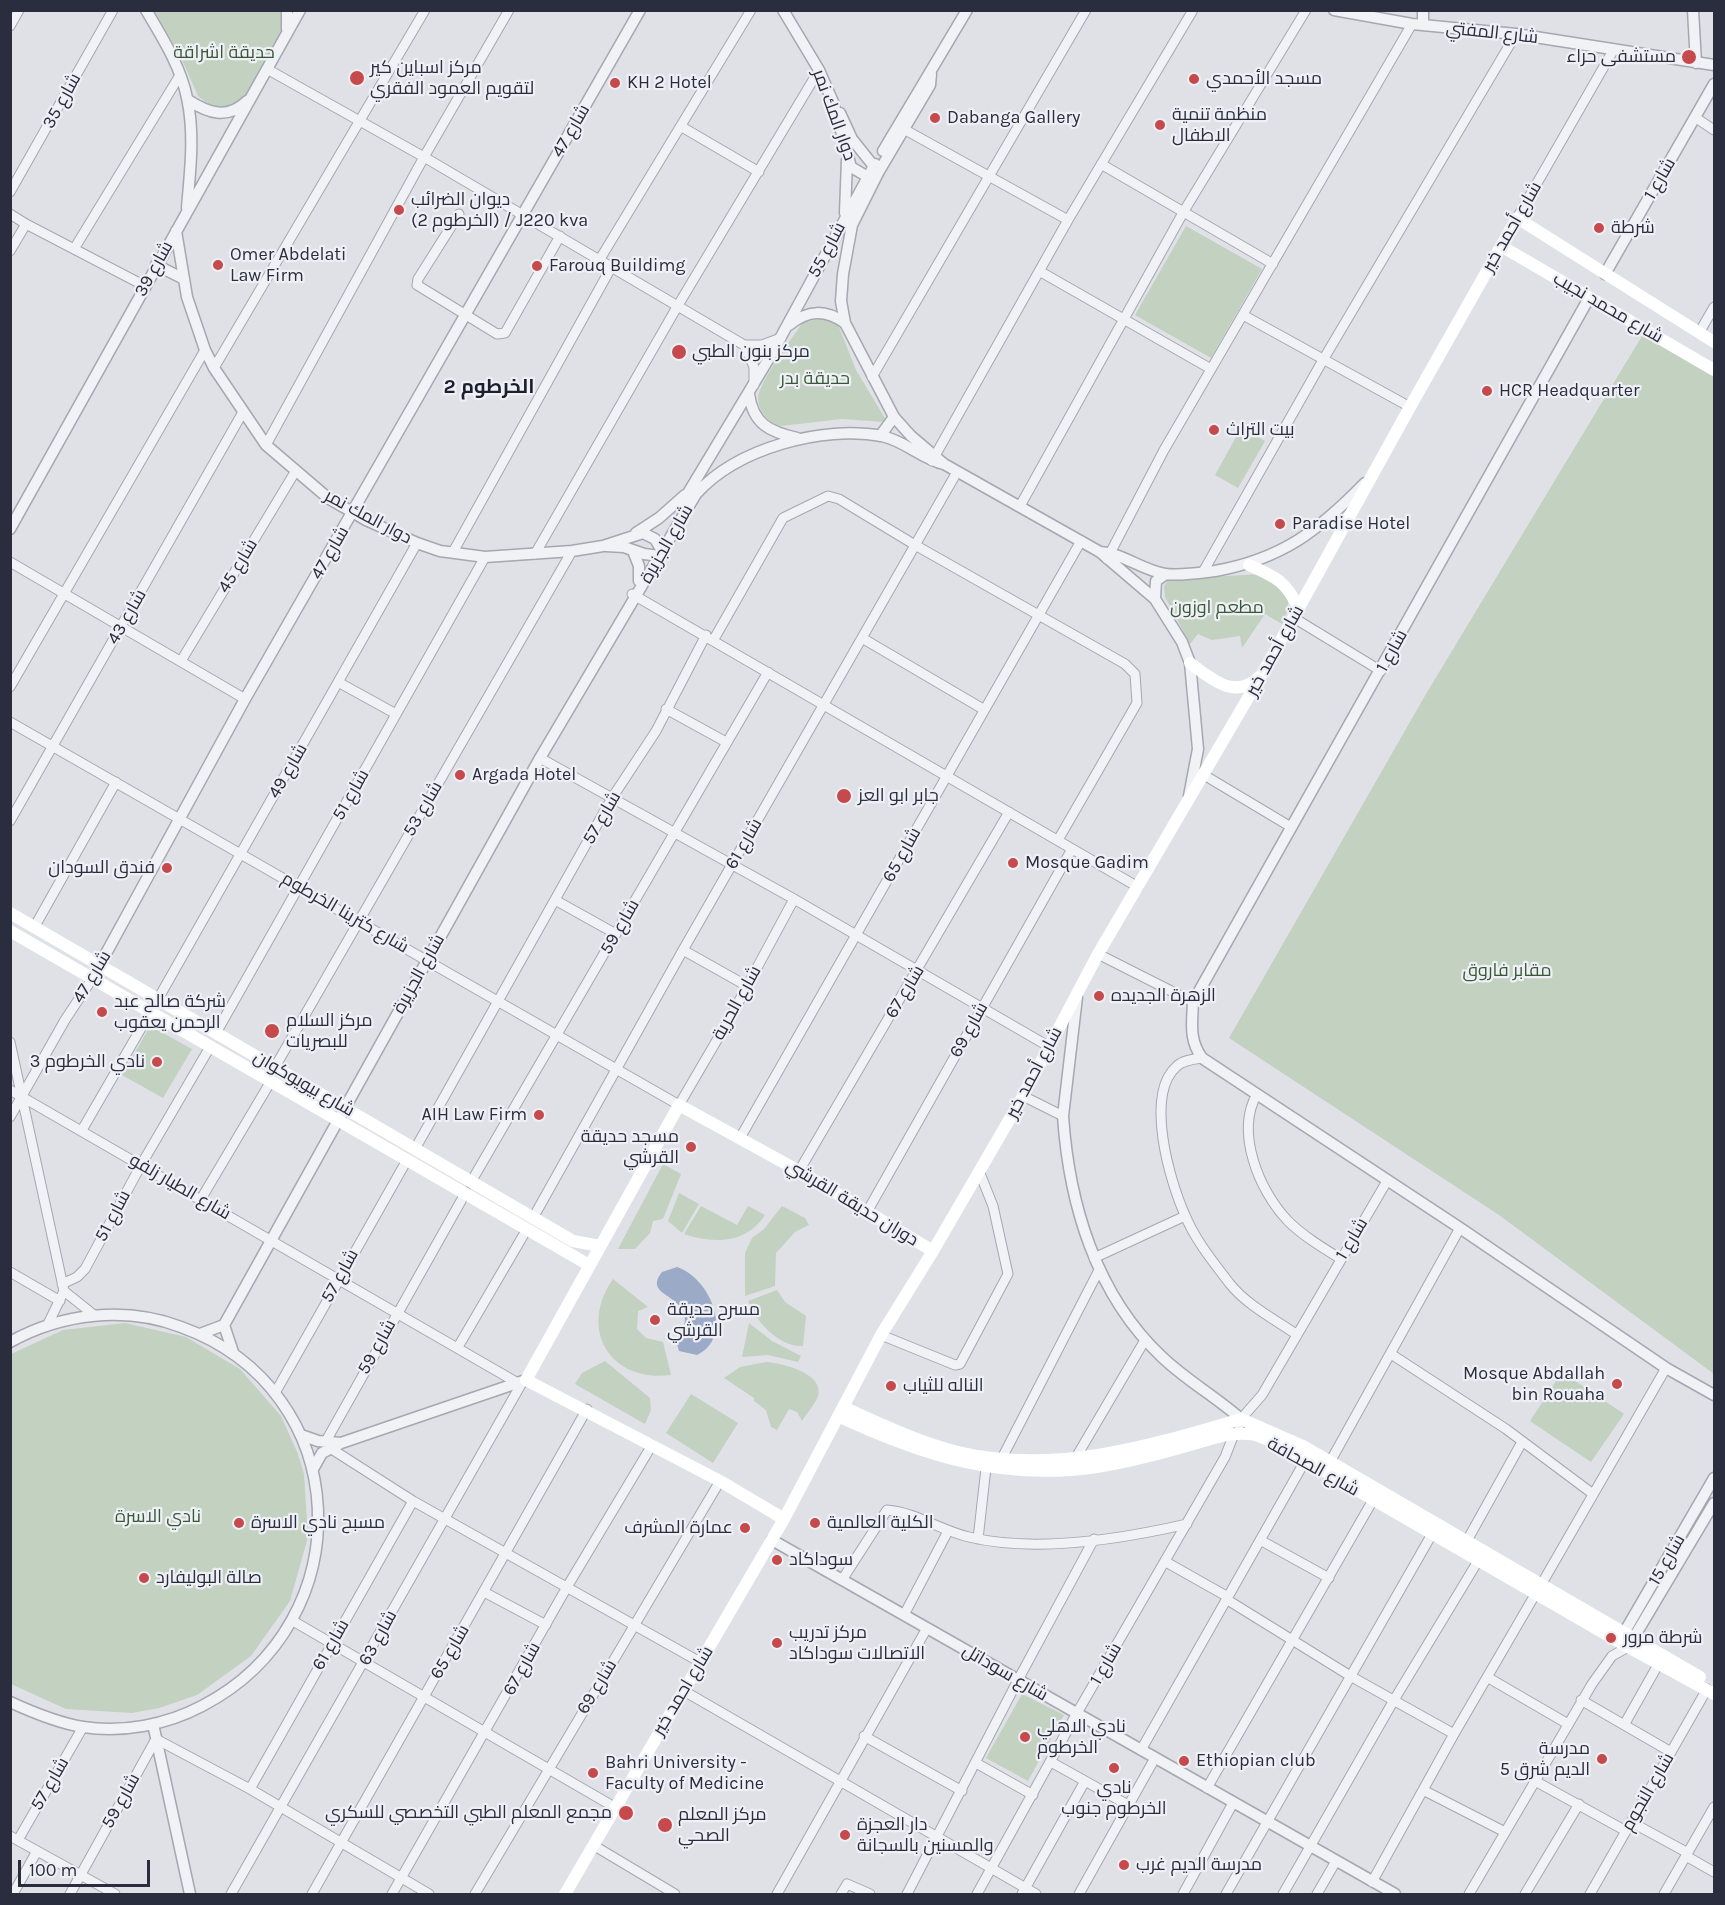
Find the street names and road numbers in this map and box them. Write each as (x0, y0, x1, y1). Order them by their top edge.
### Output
street label: شارع المفتي (1445, 17, 1539, 49)
street label: دوار المك نمر (807, 66, 861, 164)
street label: شارع 35 (38, 70, 86, 132)
street label: شارع 47 (547, 101, 595, 161)
street label: شارع 1 (1639, 154, 1681, 204)
street label: شارع أحمد خير (1477, 178, 1547, 276)
street label: شارع 55 (804, 219, 850, 281)
street label: شارع 39 (130, 237, 178, 301)
street label: شارع محمد نجيب (1549, 268, 1667, 348)
street label: دوار المك نمر (321, 485, 415, 549)
street label: شارع الجزيرة (636, 501, 698, 587)
street label: شارع 47 (306, 523, 354, 583)
street label: شارع 45 (213, 535, 263, 597)
street label: شارع 43 (103, 586, 151, 648)
street label: شارع أحمد خير (1241, 602, 1309, 700)
street label: شارع 1 (1372, 626, 1412, 676)
street label: شارع 49 (264, 740, 312, 802)
street label: شارع 51 (328, 766, 374, 824)
street label: شارع 53 (399, 778, 447, 840)
street label: شارع 57 (578, 788, 626, 848)
street label: شارع 61 (721, 815, 767, 873)
street label: شارع 65 (878, 824, 926, 886)
street label: شارع كترينا الخرطوم (278, 868, 412, 958)
street label: شارع 59 (596, 896, 644, 958)
street label: شارع الجزيرة (388, 931, 450, 1017)
street label: شارع 47 (68, 947, 116, 1007)
street label: شارع الحرية (708, 962, 766, 1044)
street label: شارع 67 (881, 962, 929, 1022)
street label: شارع 69 (945, 999, 993, 1061)
street label: شارع أحمد خير (1001, 1023, 1067, 1123)
street label: شارع بيويوكوان (250, 1046, 358, 1122)
street label: شارع الطيار زلفو (125, 1149, 235, 1225)
street label: دوران حديقة القرشي (782, 1155, 922, 1251)
street label: شارع 51 (90, 1187, 136, 1245)
street label: شارع 1 (1331, 1214, 1373, 1264)
street label: شارع 57 (317, 1246, 363, 1306)
street label: شارع 59 (353, 1316, 401, 1378)
street label: شارع الصحافة (1263, 1433, 1363, 1501)
street label: شارع 15 (1644, 1531, 1690, 1589)
street label: شارع 63 (354, 1606, 402, 1670)
street label: شارع 61 (308, 1616, 354, 1674)
street label: شارع 65 (426, 1621, 474, 1683)
street label: شارع 67 (499, 1638, 545, 1700)
street label: شارع 1 (1085, 1639, 1127, 1689)
street label: شارع سوداتل (958, 1640, 1052, 1706)
street label: شارع احمد خير (648, 1642, 718, 1740)
street label: شارع 69 (572, 1656, 622, 1718)
street label: شارع النجوم (1617, 1749, 1679, 1835)
street label: شارع 57 (26, 1754, 74, 1814)
street label: شارع 59 (97, 1770, 145, 1832)

